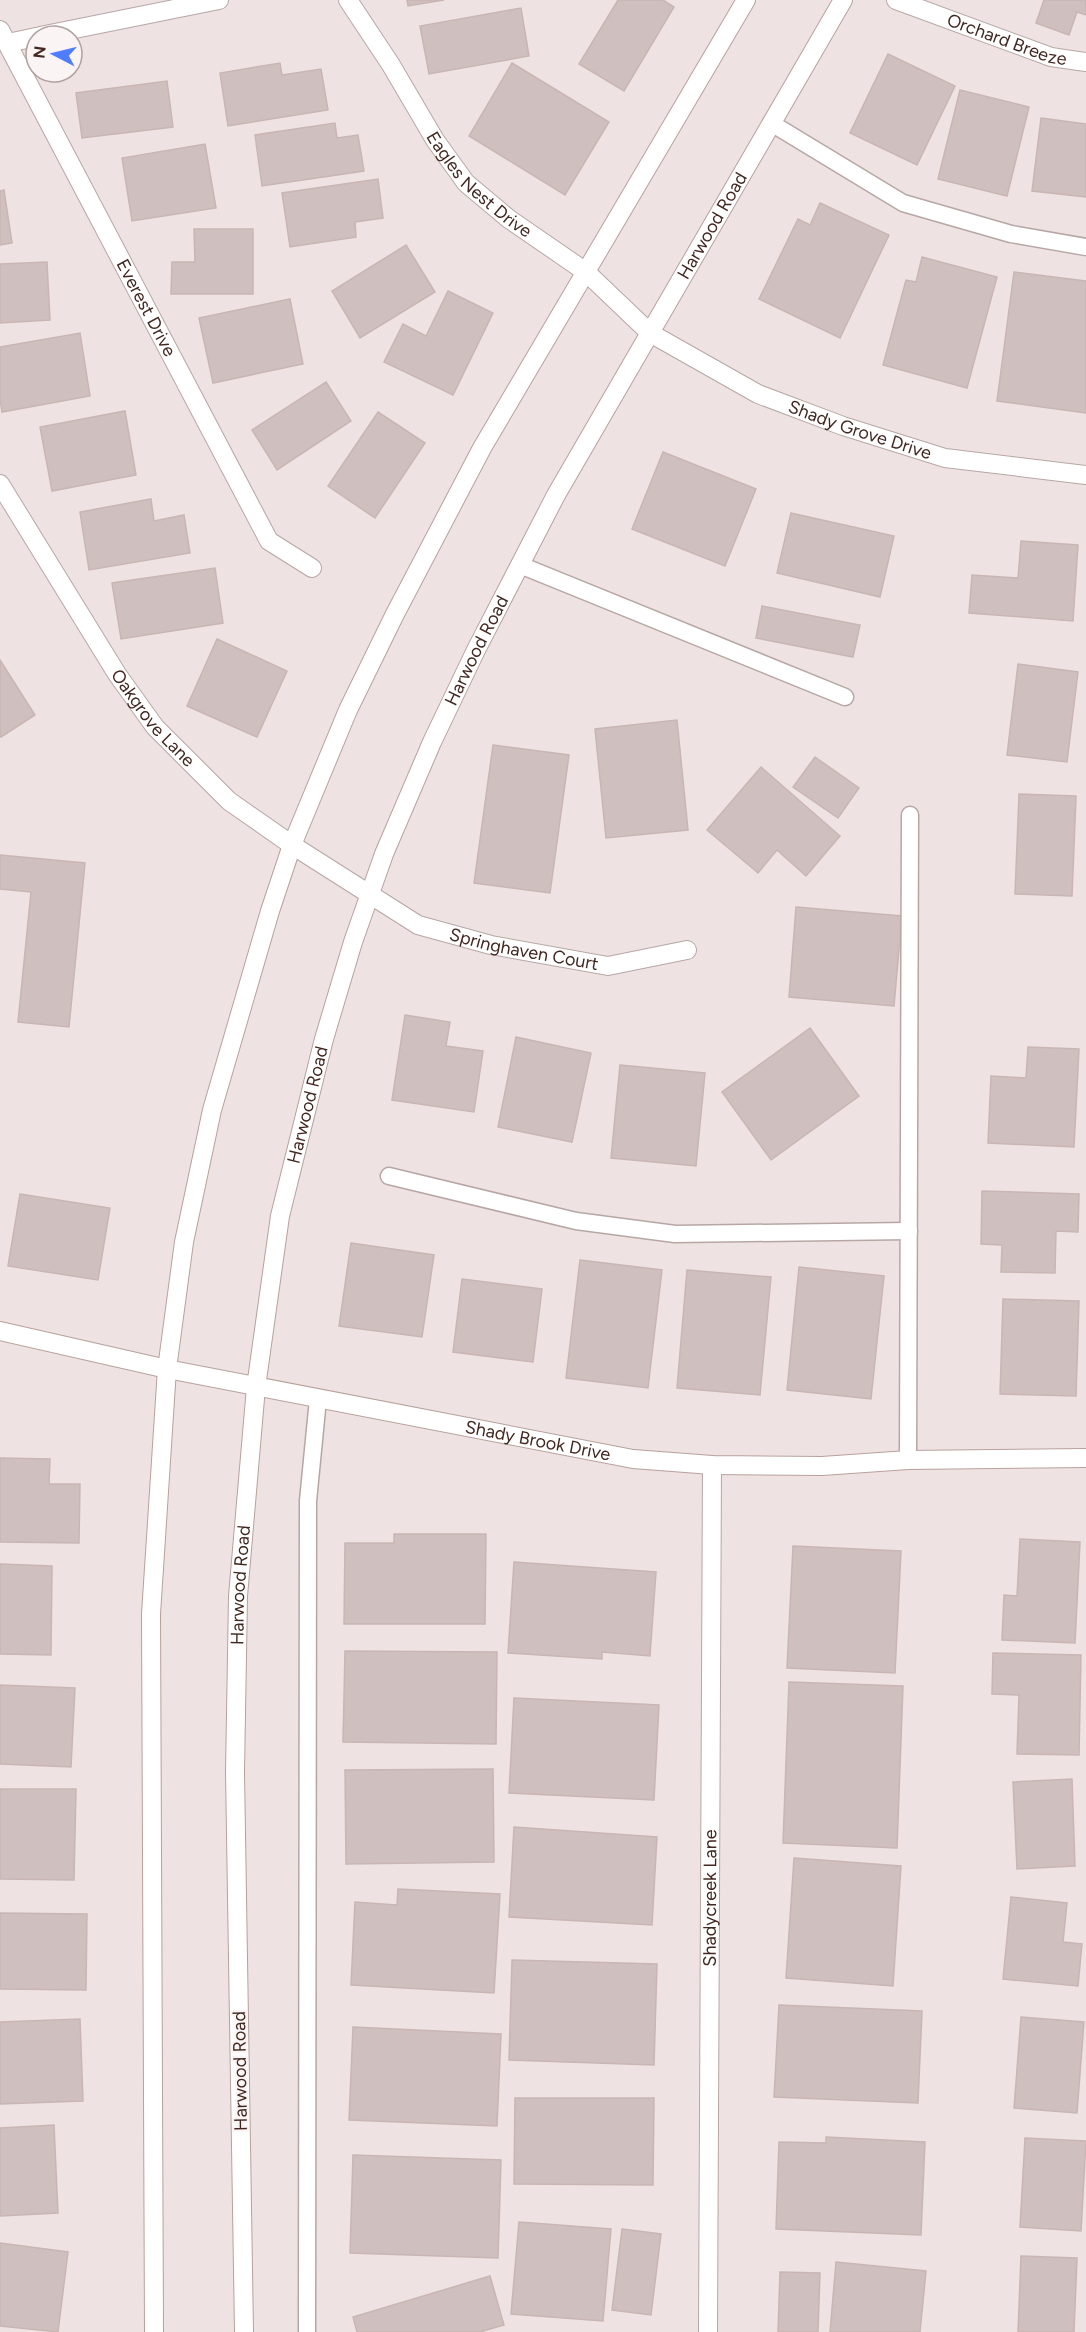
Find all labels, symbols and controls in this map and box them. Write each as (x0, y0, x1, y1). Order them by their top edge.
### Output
street label: Orchard Breeze (944, 9, 1068, 70)
north arrow (24, 24, 84, 84)
text: N (29, 45, 50, 60)
street label: Eagles Nest Drive (421, 128, 536, 242)
street label: Harwood Road (672, 168, 752, 283)
street label: Everest Drive (112, 255, 181, 360)
street label: Shady Grove Drive (785, 395, 934, 464)
street label: Harwood Road (440, 592, 513, 709)
street label: Oakgrove Lane (106, 665, 200, 772)
street label: Springhaven Court (447, 923, 600, 975)
street label: Harwood Road (282, 1044, 333, 1166)
street label: Shady Brook Drive (463, 1416, 613, 1465)
street label: Harwood Road (226, 1524, 255, 1645)
street label: Shadycreek Lane (699, 1829, 721, 1967)
street label: Harwood Road (228, 2011, 252, 2131)

